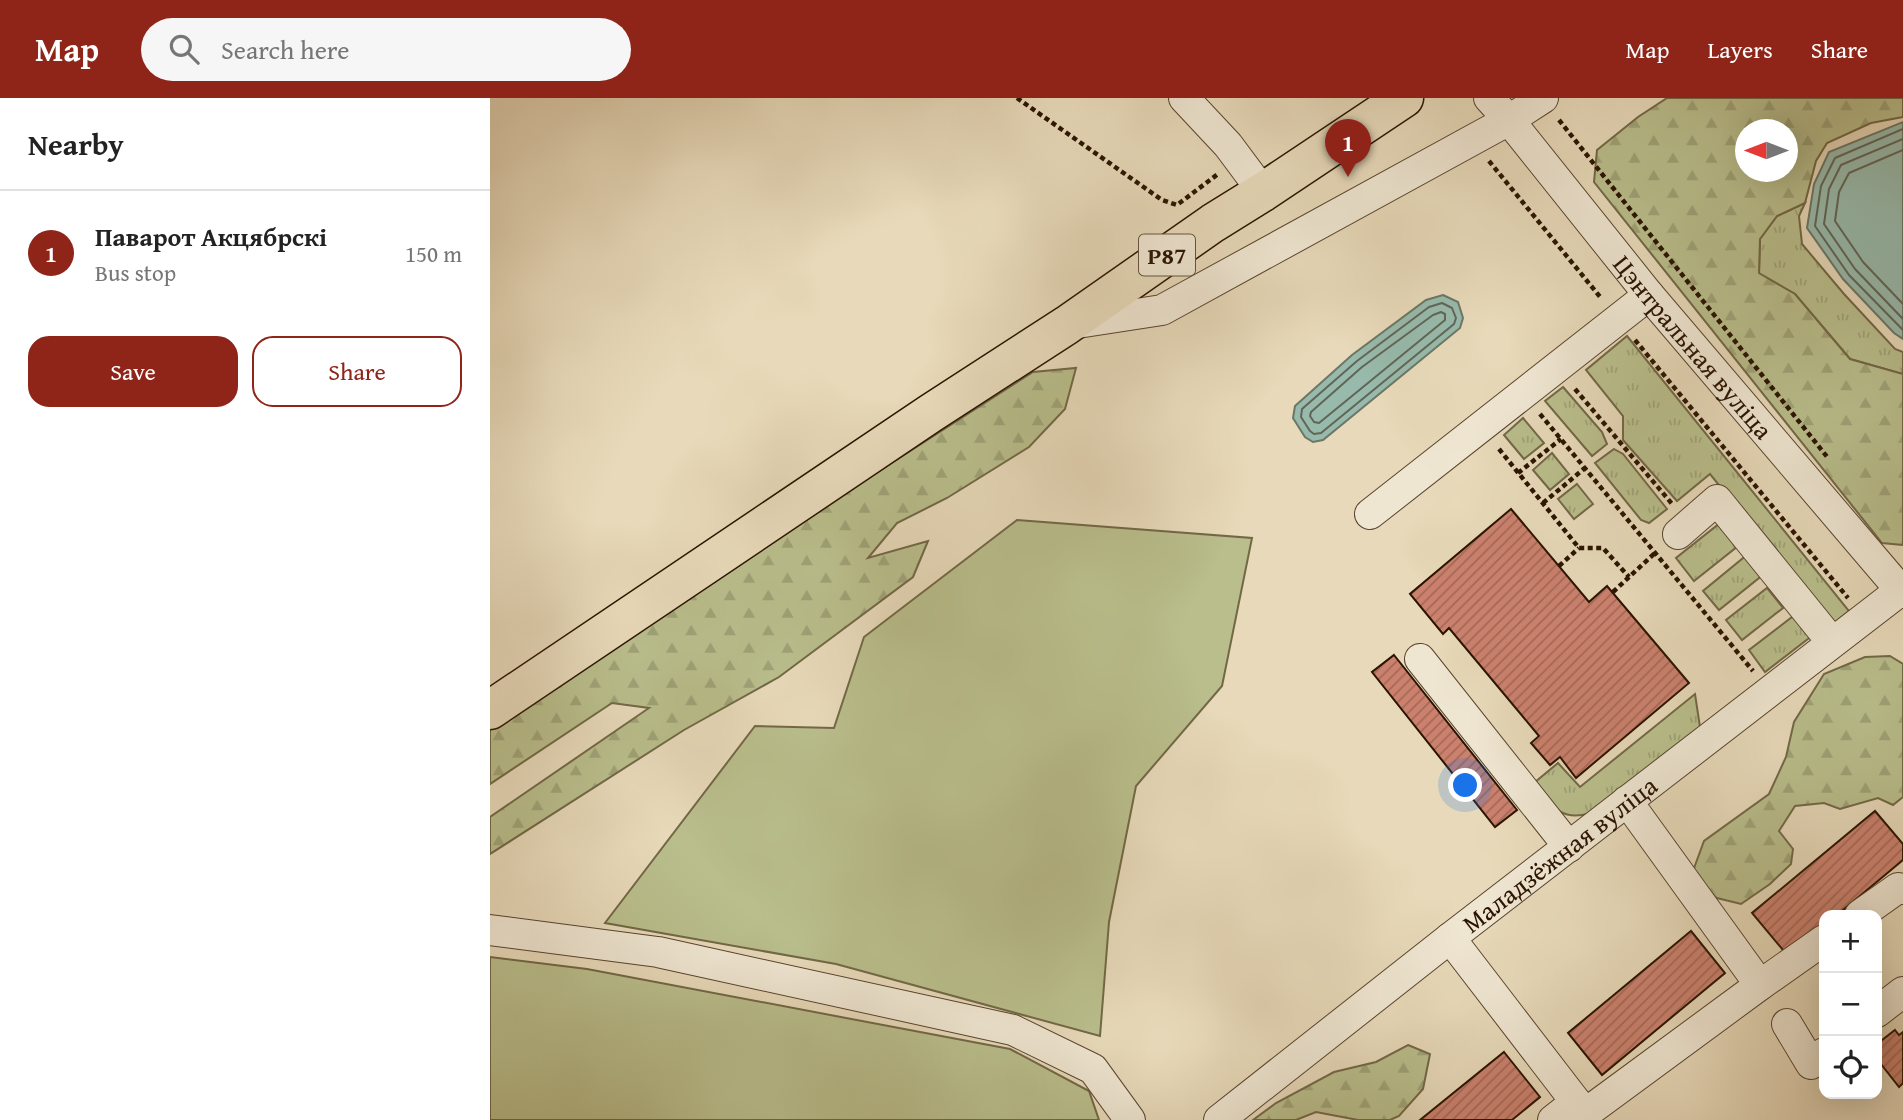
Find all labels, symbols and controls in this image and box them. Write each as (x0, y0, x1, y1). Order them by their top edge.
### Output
search box (141, 18, 631, 81)
text: Map (35, 25, 99, 73)
icon: search (165, 30, 203, 68)
text: Search here (221, 30, 349, 69)
text: Map (1626, 32, 1669, 67)
text: Layers (1707, 32, 1773, 67)
text: Share (1811, 32, 1868, 67)
pin: 1 (1325, 119, 1371, 177)
north arrow (1735, 119, 1798, 182)
text: Nearby (28, 122, 124, 166)
text: Паварот Акцябрскі (95, 217, 327, 256)
road number: Р87 (1139, 234, 1195, 275)
text: 1 (45, 237, 57, 270)
text: 150 m (405, 237, 462, 270)
street label: Цэнтральная вуліца (1604, 246, 1783, 448)
text: Bus stop (95, 256, 176, 289)
button: Save (28, 336, 238, 407)
button: Share (252, 336, 462, 407)
street label: Маладзёжная вуліца (1453, 765, 1666, 942)
your location (1448, 768, 1482, 802)
map controls (1819, 910, 1882, 1099)
button: + (1819, 910, 1882, 973)
button: − (1819, 973, 1882, 1036)
button: locate (1819, 1036, 1882, 1099)

